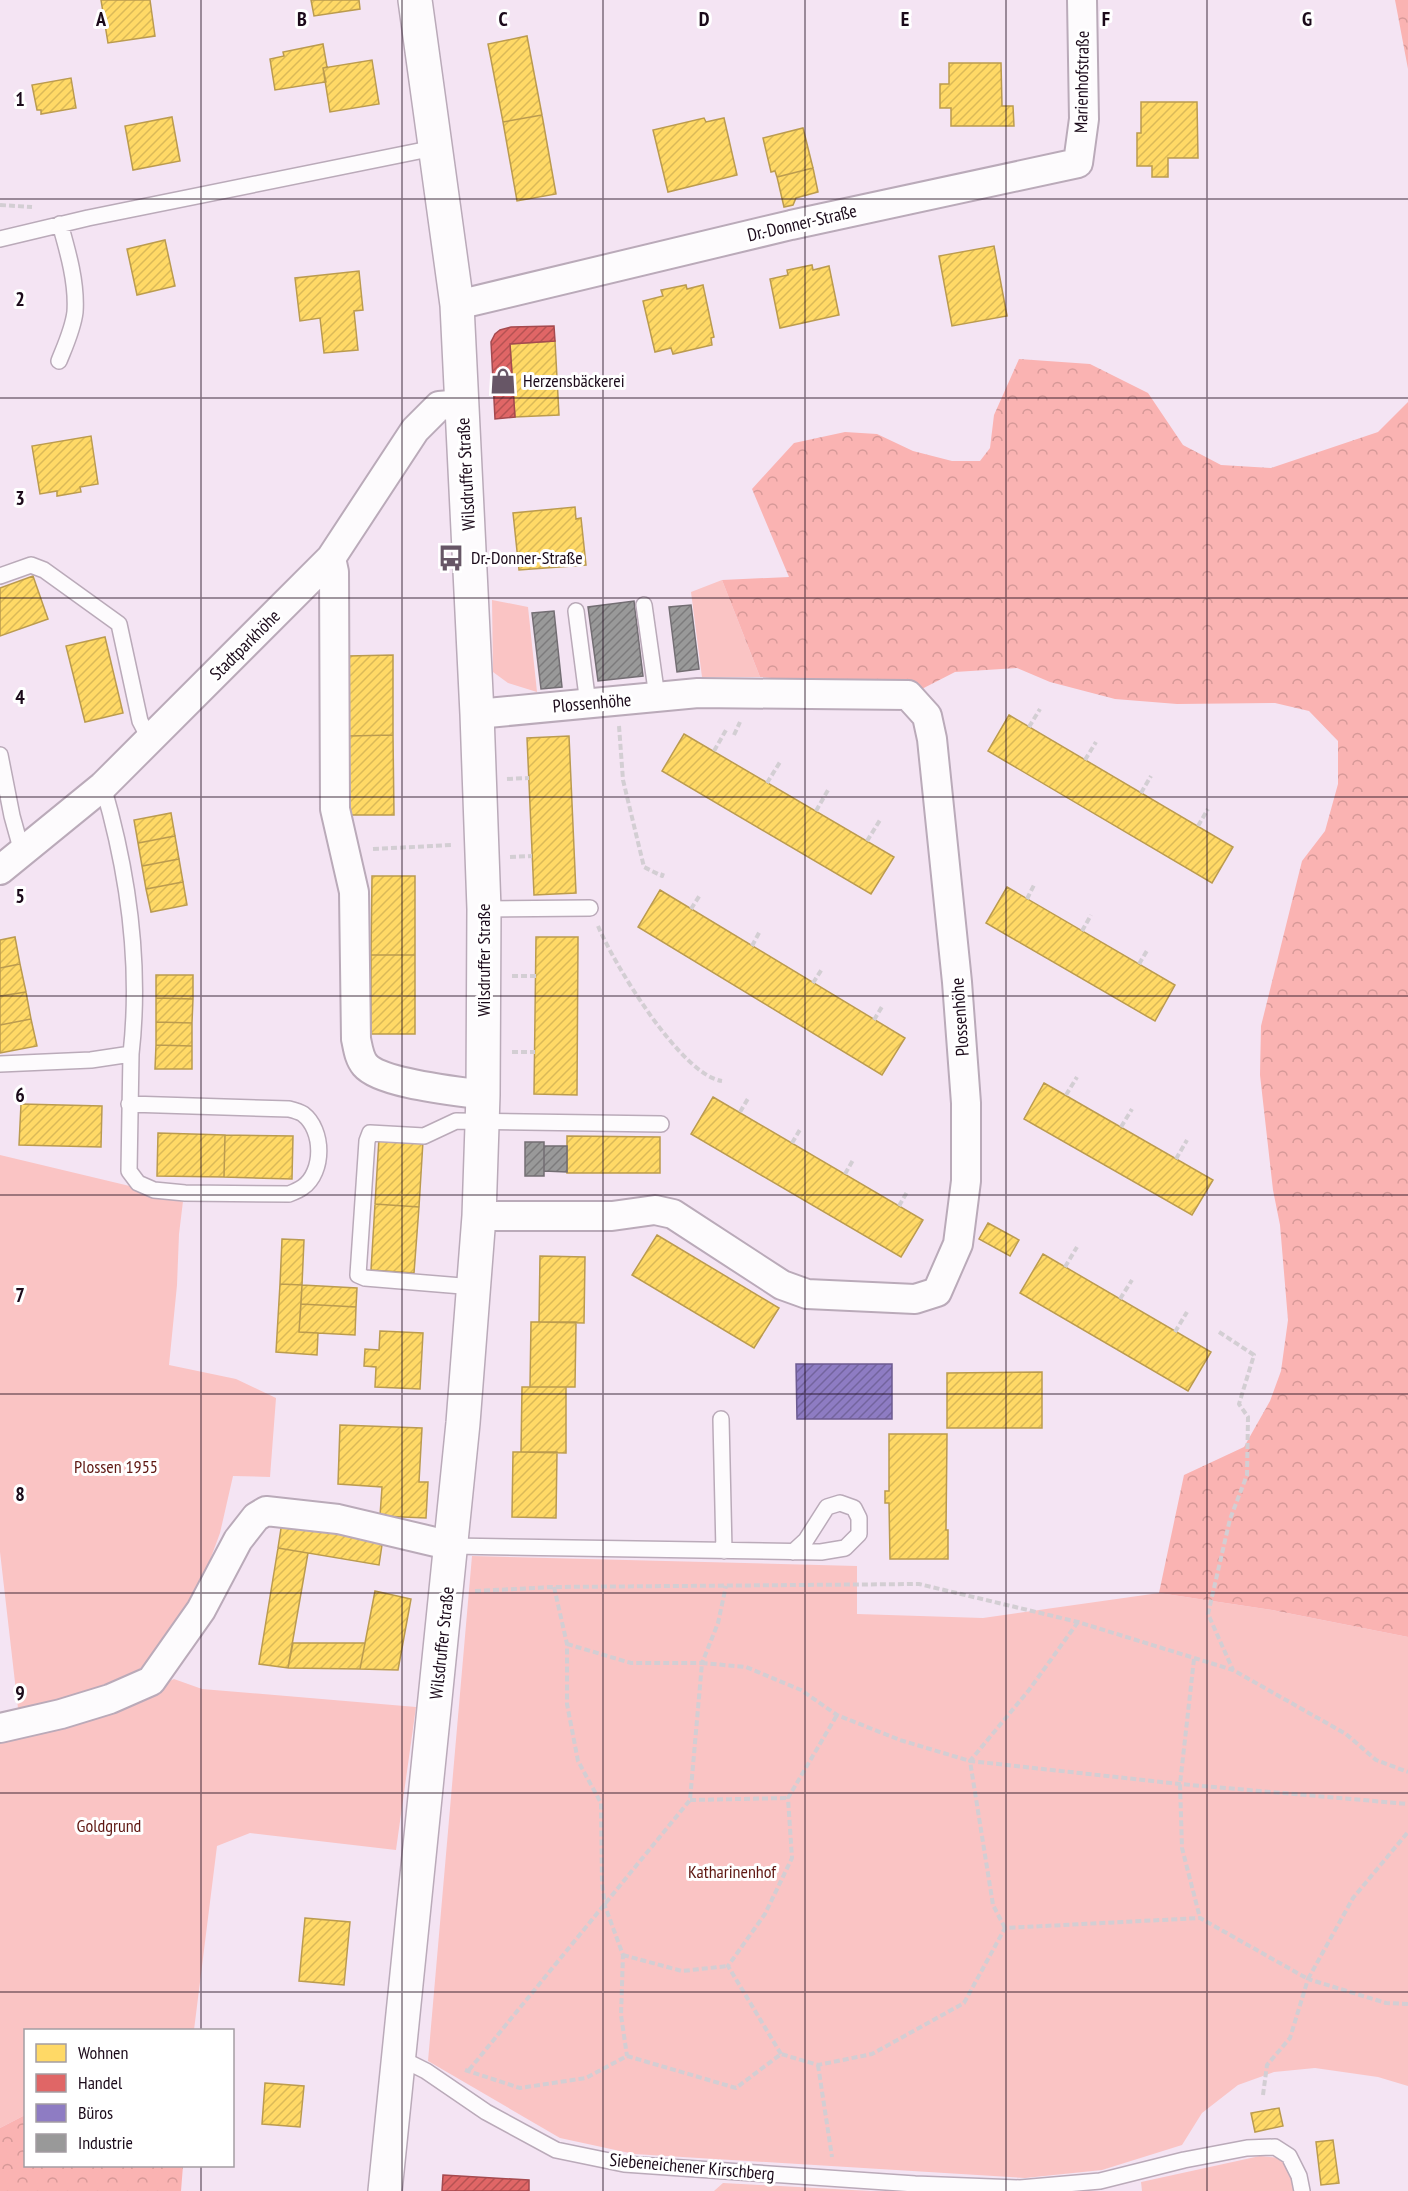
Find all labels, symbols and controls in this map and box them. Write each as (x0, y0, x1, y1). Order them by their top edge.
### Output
text: A (95, 6, 107, 32)
text: B (297, 6, 307, 32)
text: C (498, 6, 508, 32)
text: D (699, 6, 710, 32)
text: E (901, 6, 909, 32)
text: F (1102, 6, 1110, 32)
text: G (1302, 6, 1312, 32)
street label: Marienhofstraße (1069, 31, 1094, 133)
text: 1 (15, 86, 25, 112)
street label: Dr.-Donner-Straße (745, 199, 859, 246)
text: 2 (15, 286, 25, 312)
shop icon: Herzensbäckerei (488, 366, 518, 396)
place label: Herzensbäckerei (523, 369, 625, 392)
street label: Wilsdruffer Straße (451, 417, 480, 531)
text: 3 (15, 485, 25, 511)
bus stop icon: Dr.-Donner-Straße (436, 543, 466, 573)
place label: Dr.-Donner-Straße (471, 546, 583, 569)
street label: Stadtparkhöhe (204, 604, 285, 685)
text: 4 (15, 684, 25, 710)
street label: Plossenhöhe (552, 688, 632, 717)
text: 5 (15, 883, 25, 909)
street label: Wilsdruffer Straße (472, 903, 495, 1017)
street label: Plossenhöhe (945, 977, 974, 1057)
text: 6 (15, 1082, 25, 1108)
text: 7 (15, 1282, 25, 1308)
park label: Plossen 1955 (74, 1455, 158, 1478)
text: 8 (15, 1481, 25, 1507)
street label: Wilsdruffer Straße (424, 1585, 459, 1700)
text: 9 (15, 1680, 25, 1706)
park label: Goldgrund (77, 1814, 141, 1837)
park label: Katharinenhof (688, 1860, 777, 1883)
legend (24, 2029, 234, 2167)
text: Wohnen (78, 2041, 128, 2064)
text: Handel (78, 2071, 123, 2094)
text: Büros (78, 2101, 113, 2124)
text: Industrie (78, 2131, 133, 2154)
street label: Siebeneichener Kirschberg (609, 2148, 775, 2185)

